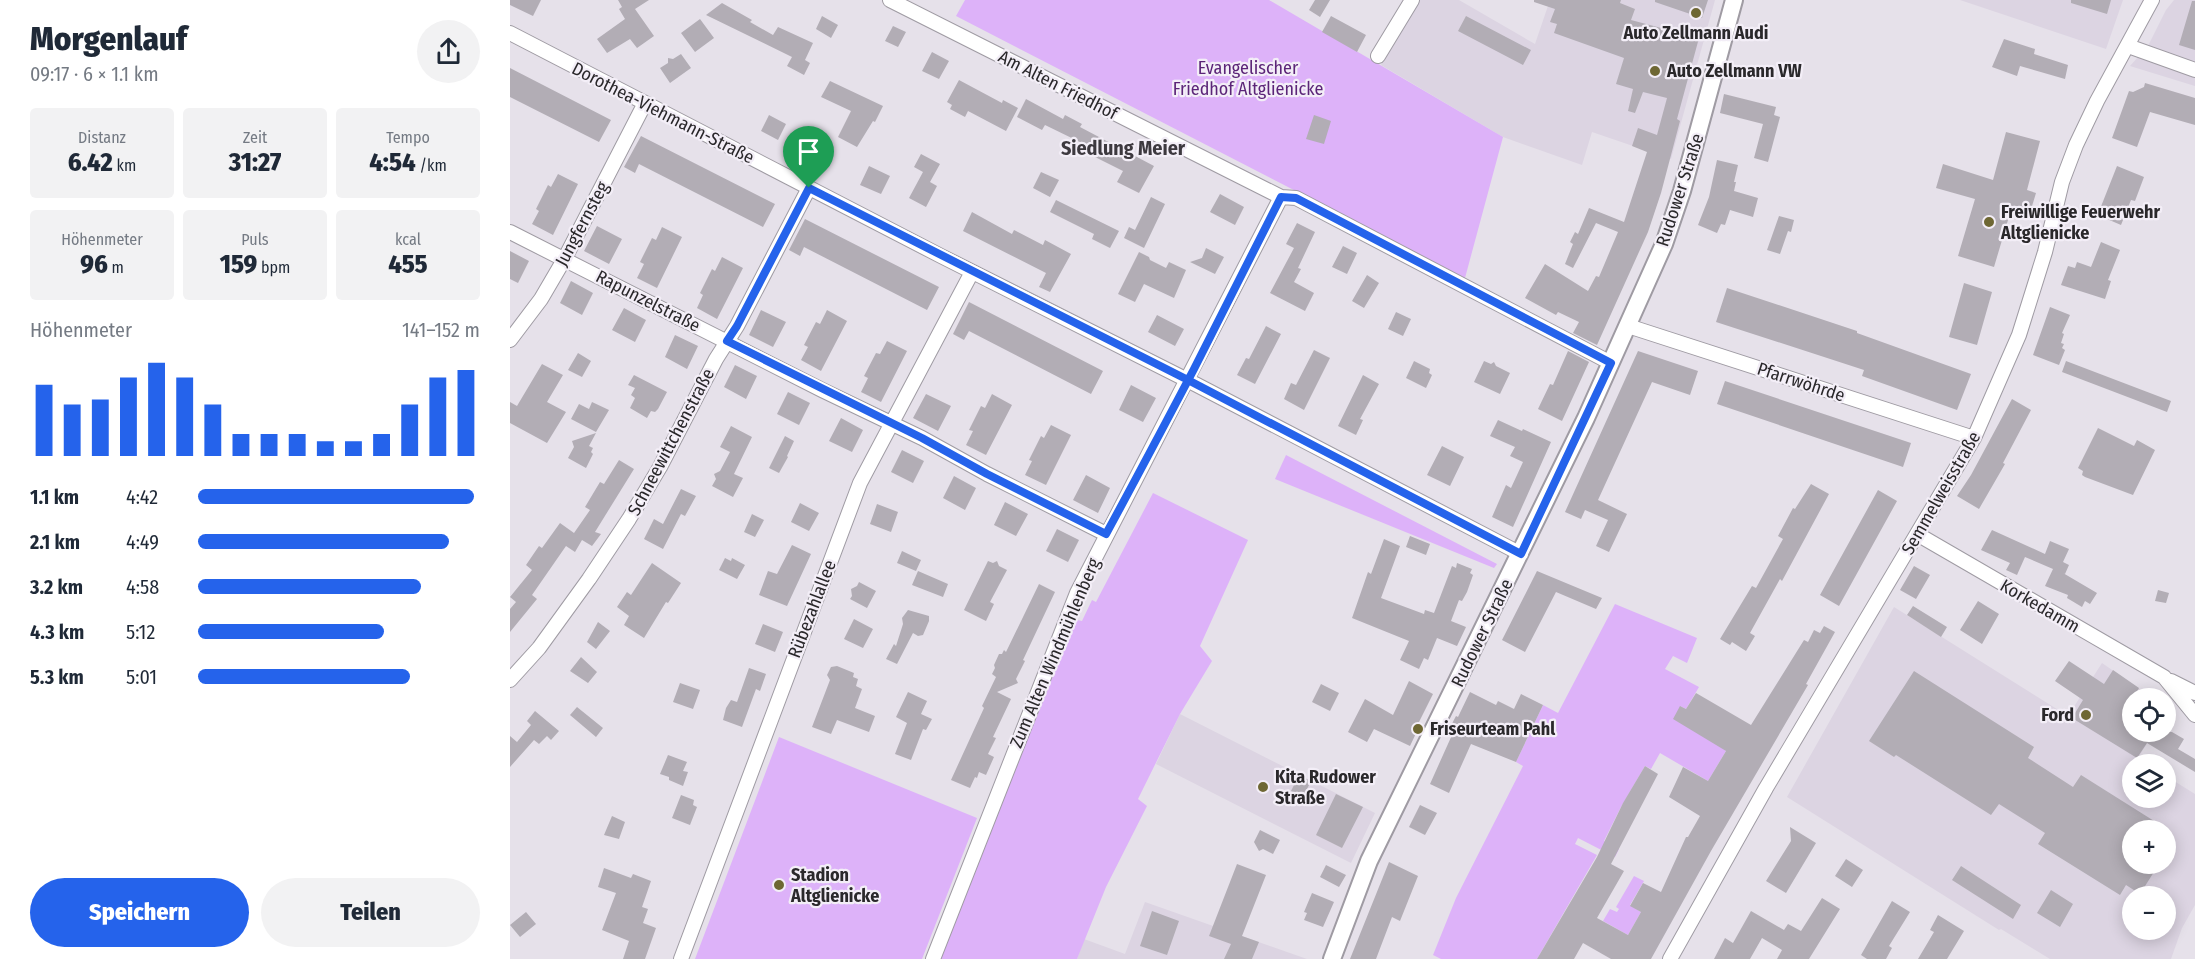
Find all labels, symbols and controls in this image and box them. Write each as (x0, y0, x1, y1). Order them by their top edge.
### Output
marker: Auto Zellmann Audi (1689, 6, 1703, 20)
text: Morgenlauf (30, 19, 187, 59)
button: share (417, 20, 480, 83)
place label: Auto Zellmann Audi (1623, 22, 1768, 44)
street label: Am Alten Friedhof (995, 45, 1123, 125)
street label: Dorothea-Viehmann-Straße (568, 57, 758, 169)
park label: Evangelischer Friedhof Altglienicke (1173, 57, 1323, 100)
place label: Auto Zellmann VW (1666, 60, 1802, 82)
text: 09:17 · 6 × 1.1 km (30, 62, 159, 86)
marker: Auto Zellmann VW (1648, 64, 1662, 78)
pin (783, 126, 834, 188)
text: Distanz (78, 128, 126, 147)
text: Zeit (243, 128, 267, 147)
text: Tempo (386, 128, 430, 147)
street label: Rudower Straße (1651, 131, 1709, 249)
icon: arrive (792, 135, 825, 168)
district label: Siedlung Meier (1061, 136, 1186, 160)
text: 6.42 (68, 147, 113, 178)
text: 31:27 (229, 147, 281, 178)
text: 4:54 (369, 147, 416, 178)
text: km (113, 156, 136, 175)
text: /km (416, 156, 447, 175)
street label: Jungfernsteg (550, 177, 614, 270)
place label: Freiwillige Feuerwehr Altglienicke (2000, 201, 2161, 244)
marker: Freiwillige Feuerwehr Altglienicke (1982, 215, 1996, 229)
text: Höhenmeter (61, 230, 143, 249)
text: Puls (241, 230, 269, 249)
text: kcal (395, 230, 421, 249)
text: 96 (80, 249, 108, 280)
text: 159 (220, 249, 257, 280)
text: 455 (388, 249, 428, 280)
text: m (108, 258, 124, 277)
text: bpm (257, 258, 290, 277)
street label: Rapunzelstraße (592, 265, 704, 337)
text: Höhenmeter (30, 318, 132, 342)
text: 141–152 m (402, 318, 480, 342)
street label: Pfarrwöhrde (1754, 357, 1848, 407)
street label: Schneewittchenstraße (623, 365, 719, 519)
street label: Semmelweisstraße (1897, 427, 1985, 558)
text: 1.1 km (30, 485, 79, 509)
text: 4:42 (126, 485, 158, 509)
text: 2.1 km (30, 530, 80, 554)
text: 4:49 (126, 530, 159, 554)
street label: Zum Alten Windmühlenberg (1005, 554, 1105, 751)
street label: Rübezahlallee (783, 557, 841, 661)
street label: Korkedamm (1996, 574, 2084, 638)
text: 3.2 km (30, 575, 83, 599)
text: 4:58 (126, 575, 159, 599)
street label: Rudower Straße (1446, 575, 1518, 691)
text: 4.3 km (30, 620, 84, 644)
text: 5:12 (126, 620, 155, 644)
text: 5.3 km (30, 665, 84, 689)
text: 5:01 (126, 665, 157, 689)
map controls (2122, 688, 2176, 940)
button: locate (2122, 688, 2176, 742)
place label: Ford (2041, 704, 2074, 726)
marker: Ford (2079, 708, 2093, 722)
place label: Friseurteam Pahl (1430, 718, 1555, 740)
marker: Friseurteam Pahl (1411, 722, 1425, 736)
button: layers (2122, 754, 2176, 808)
place label: Kita Rudower Straße (1275, 766, 1376, 809)
marker: Kita Rudower Straße (1256, 780, 1270, 794)
button: + (2122, 820, 2176, 874)
place label: Stadion Altglienicke (790, 864, 879, 907)
button: Speichern (30, 878, 249, 947)
button: Teilen (261, 878, 480, 947)
marker: Stadion Altglienicke (772, 878, 786, 892)
button: − (2122, 886, 2176, 940)

